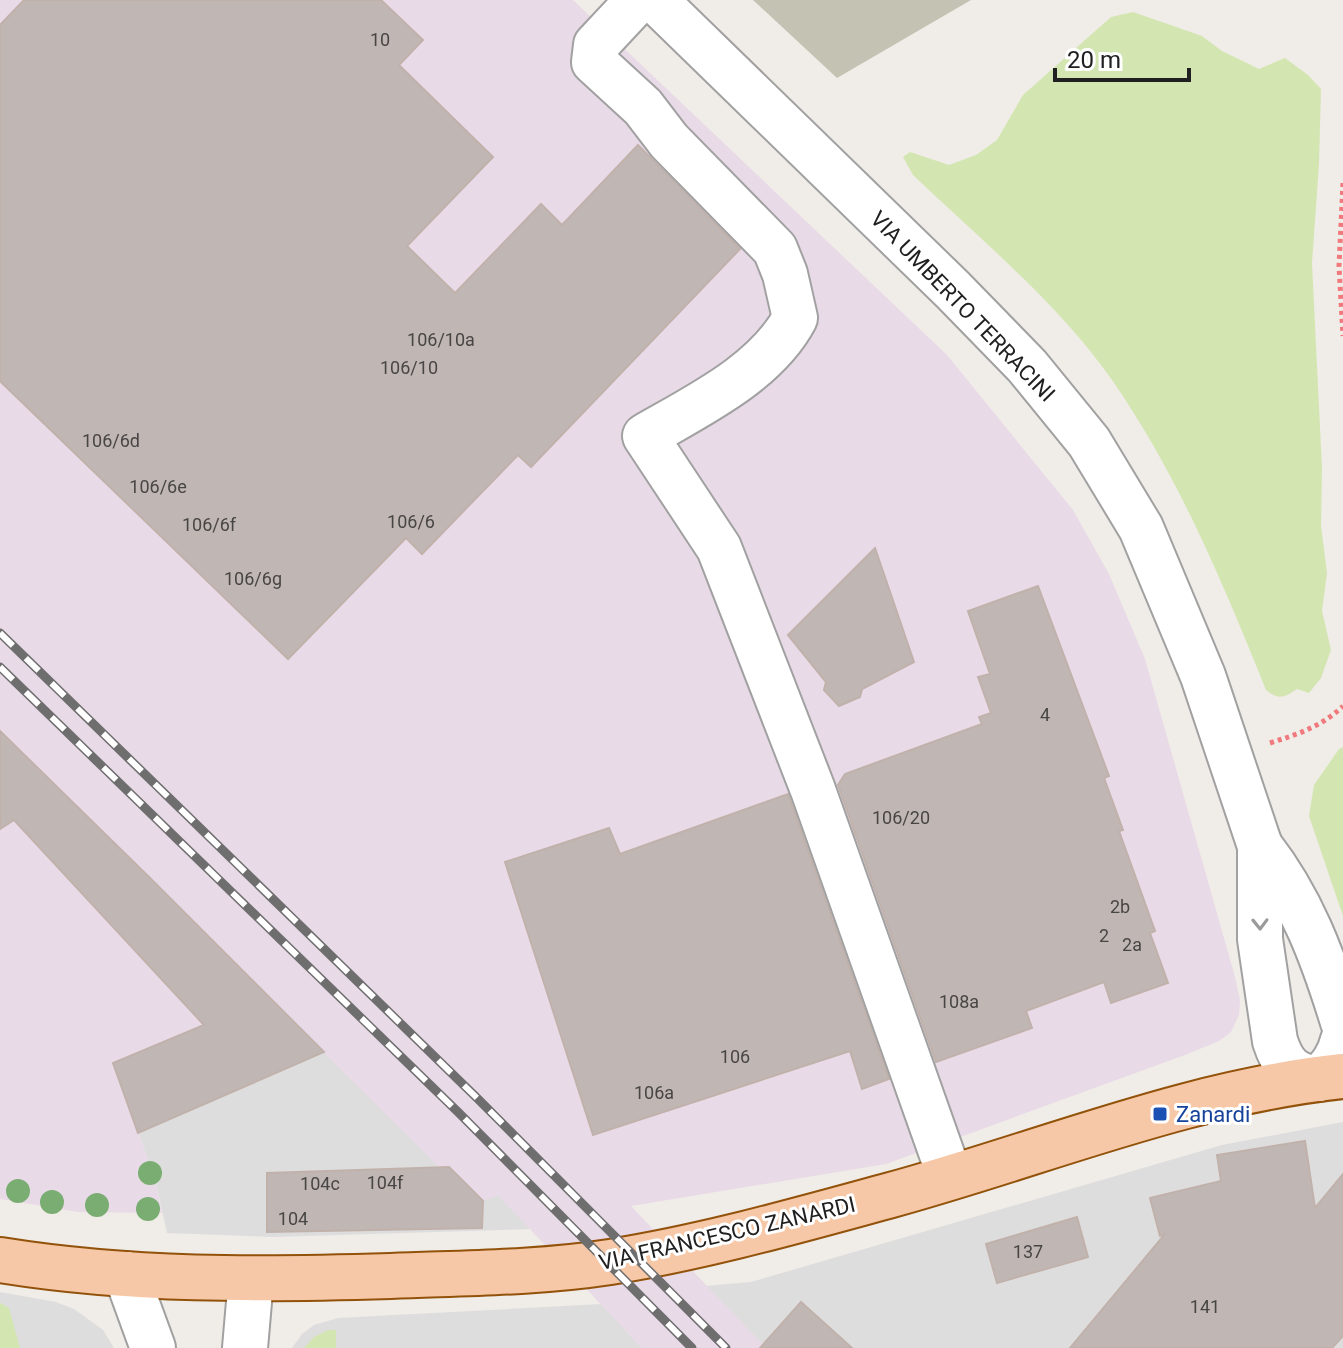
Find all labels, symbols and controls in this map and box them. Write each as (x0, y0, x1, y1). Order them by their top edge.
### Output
house number: 10 (370, 29, 390, 50)
scale bar (1055, 32, 1189, 82)
text: 20 m (1067, 46, 1121, 74)
street label: VIA UMBERTO TERRACINI (865, 206, 1060, 407)
house number: 106/10a (407, 329, 475, 350)
house number: 106/10 (380, 357, 438, 378)
house number: 106/6d (82, 430, 140, 451)
house number: 106/6e (129, 476, 187, 497)
house number: 106/6 (387, 511, 435, 532)
house number: 106/6f (182, 514, 237, 535)
house number: 106/6g (224, 568, 282, 589)
house number: 4 (1040, 704, 1050, 725)
house number: 106/20 (872, 807, 930, 828)
house number: 2b (1110, 896, 1130, 917)
one-way arrow (1251, 918, 1268, 931)
house number: 2 (1099, 925, 1109, 946)
house number: 2a (1122, 934, 1142, 955)
house number: 108a (939, 991, 979, 1012)
house number: 106 (720, 1046, 750, 1067)
house number: 106a (634, 1082, 674, 1103)
place label: Zanardi (1176, 1102, 1250, 1127)
marker: Zanardi (1151, 1105, 1169, 1123)
house number: 104f (367, 1172, 404, 1193)
house number: 104c (300, 1173, 340, 1194)
street label: VIA FRANCESCO ZANARDI (596, 1192, 858, 1275)
house number: 104 (278, 1208, 308, 1229)
house number: 137 (1013, 1241, 1043, 1262)
house number: 141 (1190, 1296, 1220, 1317)

